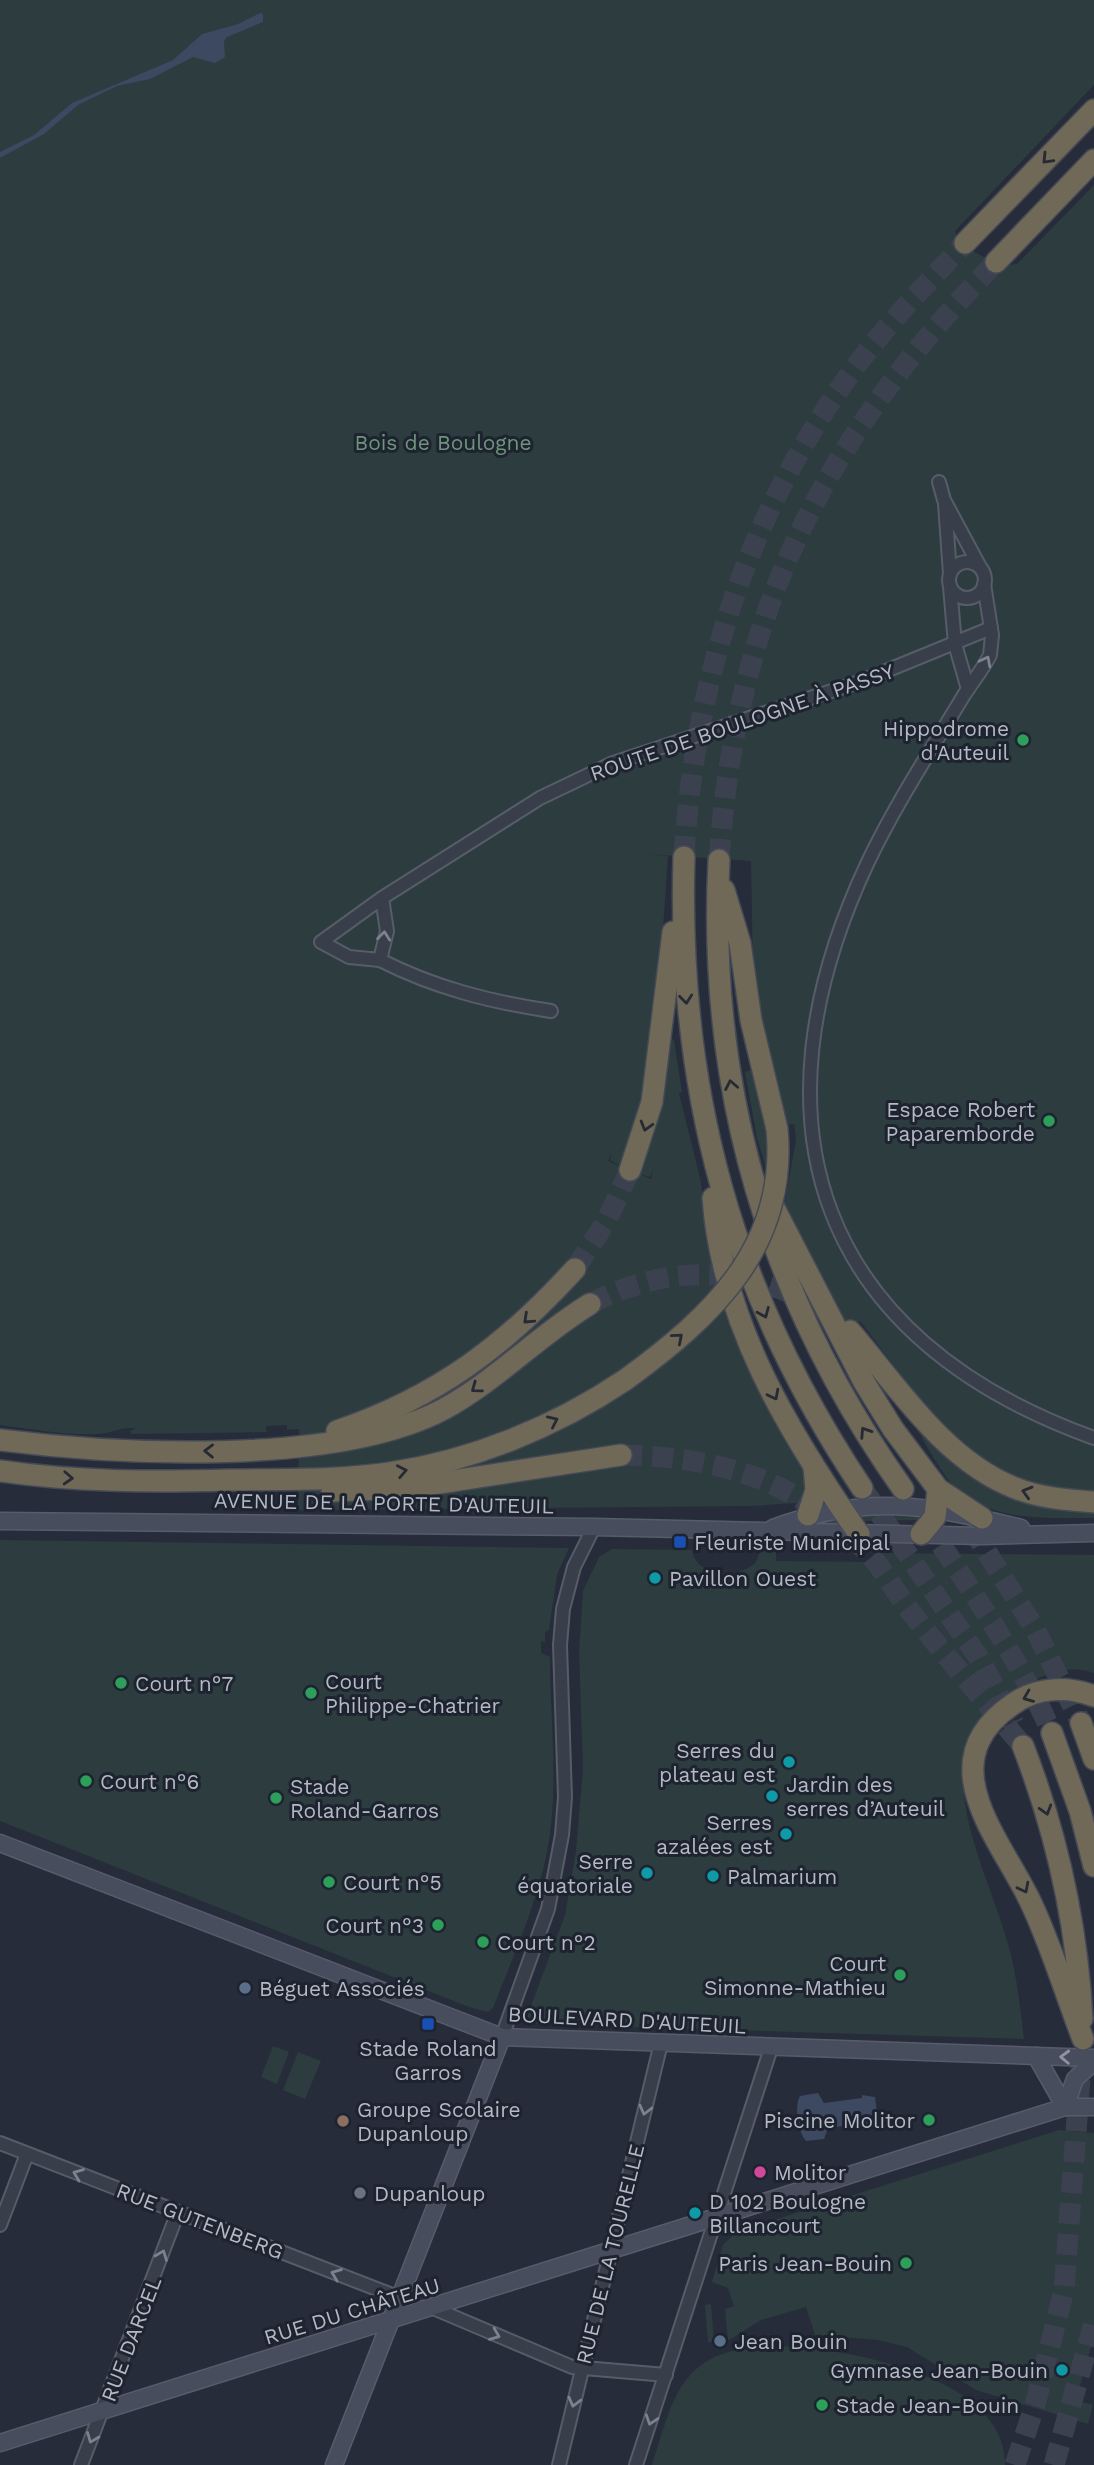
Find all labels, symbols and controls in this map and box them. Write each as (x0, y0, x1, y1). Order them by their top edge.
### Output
one-way arrow (1042, 151, 1055, 164)
park label: Bois de Boulogne (354, 430, 532, 455)
one-way arrow (977, 656, 991, 668)
street label: ROUTE DE BOULOGNE À PASSY (587, 658, 897, 786)
place label: Hippodrome d'Auteuil (883, 716, 1010, 765)
marker: Hippodrome d'Auteuil (1015, 732, 1031, 748)
one-way arrow (377, 930, 392, 942)
one-way arrow (678, 994, 693, 1005)
one-way arrow (724, 1079, 739, 1091)
place label: Espace Robert Paparemborde (886, 1097, 1035, 1146)
marker: Espace Robert Paparemborde (1041, 1113, 1057, 1129)
one-way arrow (640, 1120, 655, 1132)
one-way arrow (756, 1306, 770, 1319)
one-way arrow (523, 1310, 536, 1323)
one-way arrow (670, 1334, 683, 1346)
one-way arrow (471, 1380, 484, 1392)
one-way arrow (766, 1388, 779, 1401)
one-way arrow (546, 1415, 559, 1429)
one-way arrow (861, 1427, 874, 1440)
one-way arrow (203, 1443, 214, 1459)
one-way arrow (396, 1464, 408, 1479)
one-way arrow (63, 1471, 74, 1486)
one-way arrow (1021, 1485, 1033, 1500)
street label: AVENUE DE LA PORTE D'AUTEUIL (214, 1488, 554, 1518)
place label: Fleuriste Municipal (694, 1530, 890, 1555)
marker: Fleuriste Municipal (672, 1534, 688, 1550)
place label: Pavillon Ouest (669, 1566, 816, 1591)
marker: Pavillon Ouest (647, 1570, 663, 1586)
place label: Court Philippe-Chatrier (325, 1669, 501, 1718)
place label: Court n°7 (135, 1671, 234, 1696)
marker: Court n°7 (113, 1675, 129, 1691)
marker: Court Philippe-Chatrier (303, 1685, 319, 1701)
one-way arrow (1023, 1688, 1035, 1702)
place label: Serres du plateau est (659, 1738, 775, 1787)
marker: Serres du plateau est (781, 1754, 797, 1770)
place label: Court n°6 (100, 1769, 199, 1794)
place label: Jardin des serres d’Auteuil (786, 1772, 945, 1821)
marker: Court n°6 (78, 1773, 94, 1789)
place label: Stade Roland-Garros (290, 1774, 439, 1823)
marker: Jardin des serres d’Auteuil (764, 1788, 780, 1804)
marker: Stade Roland-Garros (268, 1790, 284, 1806)
one-way arrow (1038, 1803, 1052, 1816)
place label: Serres azalées est (656, 1810, 772, 1859)
marker: Serres azalées est (778, 1826, 794, 1842)
place label: Serre équatoriale (517, 1849, 633, 1898)
place label: Palmarium (727, 1864, 837, 1889)
marker: Serre équatoriale (639, 1865, 655, 1881)
marker: Palmarium (705, 1868, 721, 1884)
place label: Court n°5 (343, 1870, 442, 1895)
marker: Court n°5 (321, 1874, 337, 1890)
one-way arrow (1015, 1881, 1029, 1893)
place label: Court n°3 (325, 1913, 424, 1938)
marker: Court n°3 (430, 1917, 446, 1933)
place label: Court n°2 (497, 1930, 596, 1955)
marker: Court n°2 (475, 1934, 491, 1950)
place label: Court Simonne-Mathieu (704, 1951, 886, 2000)
marker: Court Simonne-Mathieu (892, 1967, 908, 1983)
place label: Béguet Associés (259, 1976, 425, 2001)
marker: Béguet Associés (237, 1980, 253, 1996)
street label: BOULEVARD D'AUTEUIL (507, 2001, 747, 2039)
marker: Stade Roland Garros (420, 2016, 436, 2032)
place label: Stade Roland Garros (359, 2036, 497, 2085)
one-way arrow (1059, 2049, 1070, 2065)
place label: Groupe Scolaire Dupanloup (357, 2097, 521, 2146)
one-way arrow (639, 2104, 653, 2116)
place label: Piscine Molitor (764, 2108, 915, 2133)
marker: Piscine Molitor (921, 2112, 937, 2128)
marker: Groupe Scolaire Dupanloup (335, 2113, 351, 2129)
street label: RUE DE LA TOURELLE (571, 2141, 649, 2367)
place label: Molitor (774, 2160, 847, 2185)
marker: Molitor (752, 2164, 768, 2180)
one-way arrow (73, 2168, 85, 2182)
street label: RUE GUTENBERG (113, 2178, 287, 2264)
place label: Dupanloup (374, 2181, 485, 2206)
marker: Dupanloup (352, 2185, 368, 2201)
place label: D 102 Boulogne Billancourt (709, 2189, 866, 2238)
marker: D 102 Boulogne Billancourt (687, 2205, 703, 2221)
one-way arrow (154, 2250, 168, 2262)
place label: Paris Jean-Bouin (718, 2251, 892, 2276)
marker: Paris Jean-Bouin (898, 2255, 914, 2271)
one-way arrow (331, 2268, 343, 2282)
street label: RUE DU CHÂTEAU (261, 2272, 443, 2350)
street label: RUE DARCEL (96, 2273, 166, 2405)
one-way arrow (489, 2327, 501, 2341)
place label: Jean Bouin (734, 2329, 848, 2354)
marker: Jean Bouin (712, 2333, 728, 2349)
place label: Gymnase Jean-Bouin (830, 2358, 1048, 2383)
marker: Gymnase Jean-Bouin (1054, 2362, 1070, 2378)
place label: Stade Jean-Bouin (836, 2393, 1019, 2418)
one-way arrow (568, 2396, 582, 2408)
marker: Stade Jean-Bouin (814, 2397, 830, 2413)
one-way arrow (645, 2413, 659, 2426)
one-way arrow (86, 2431, 100, 2443)

